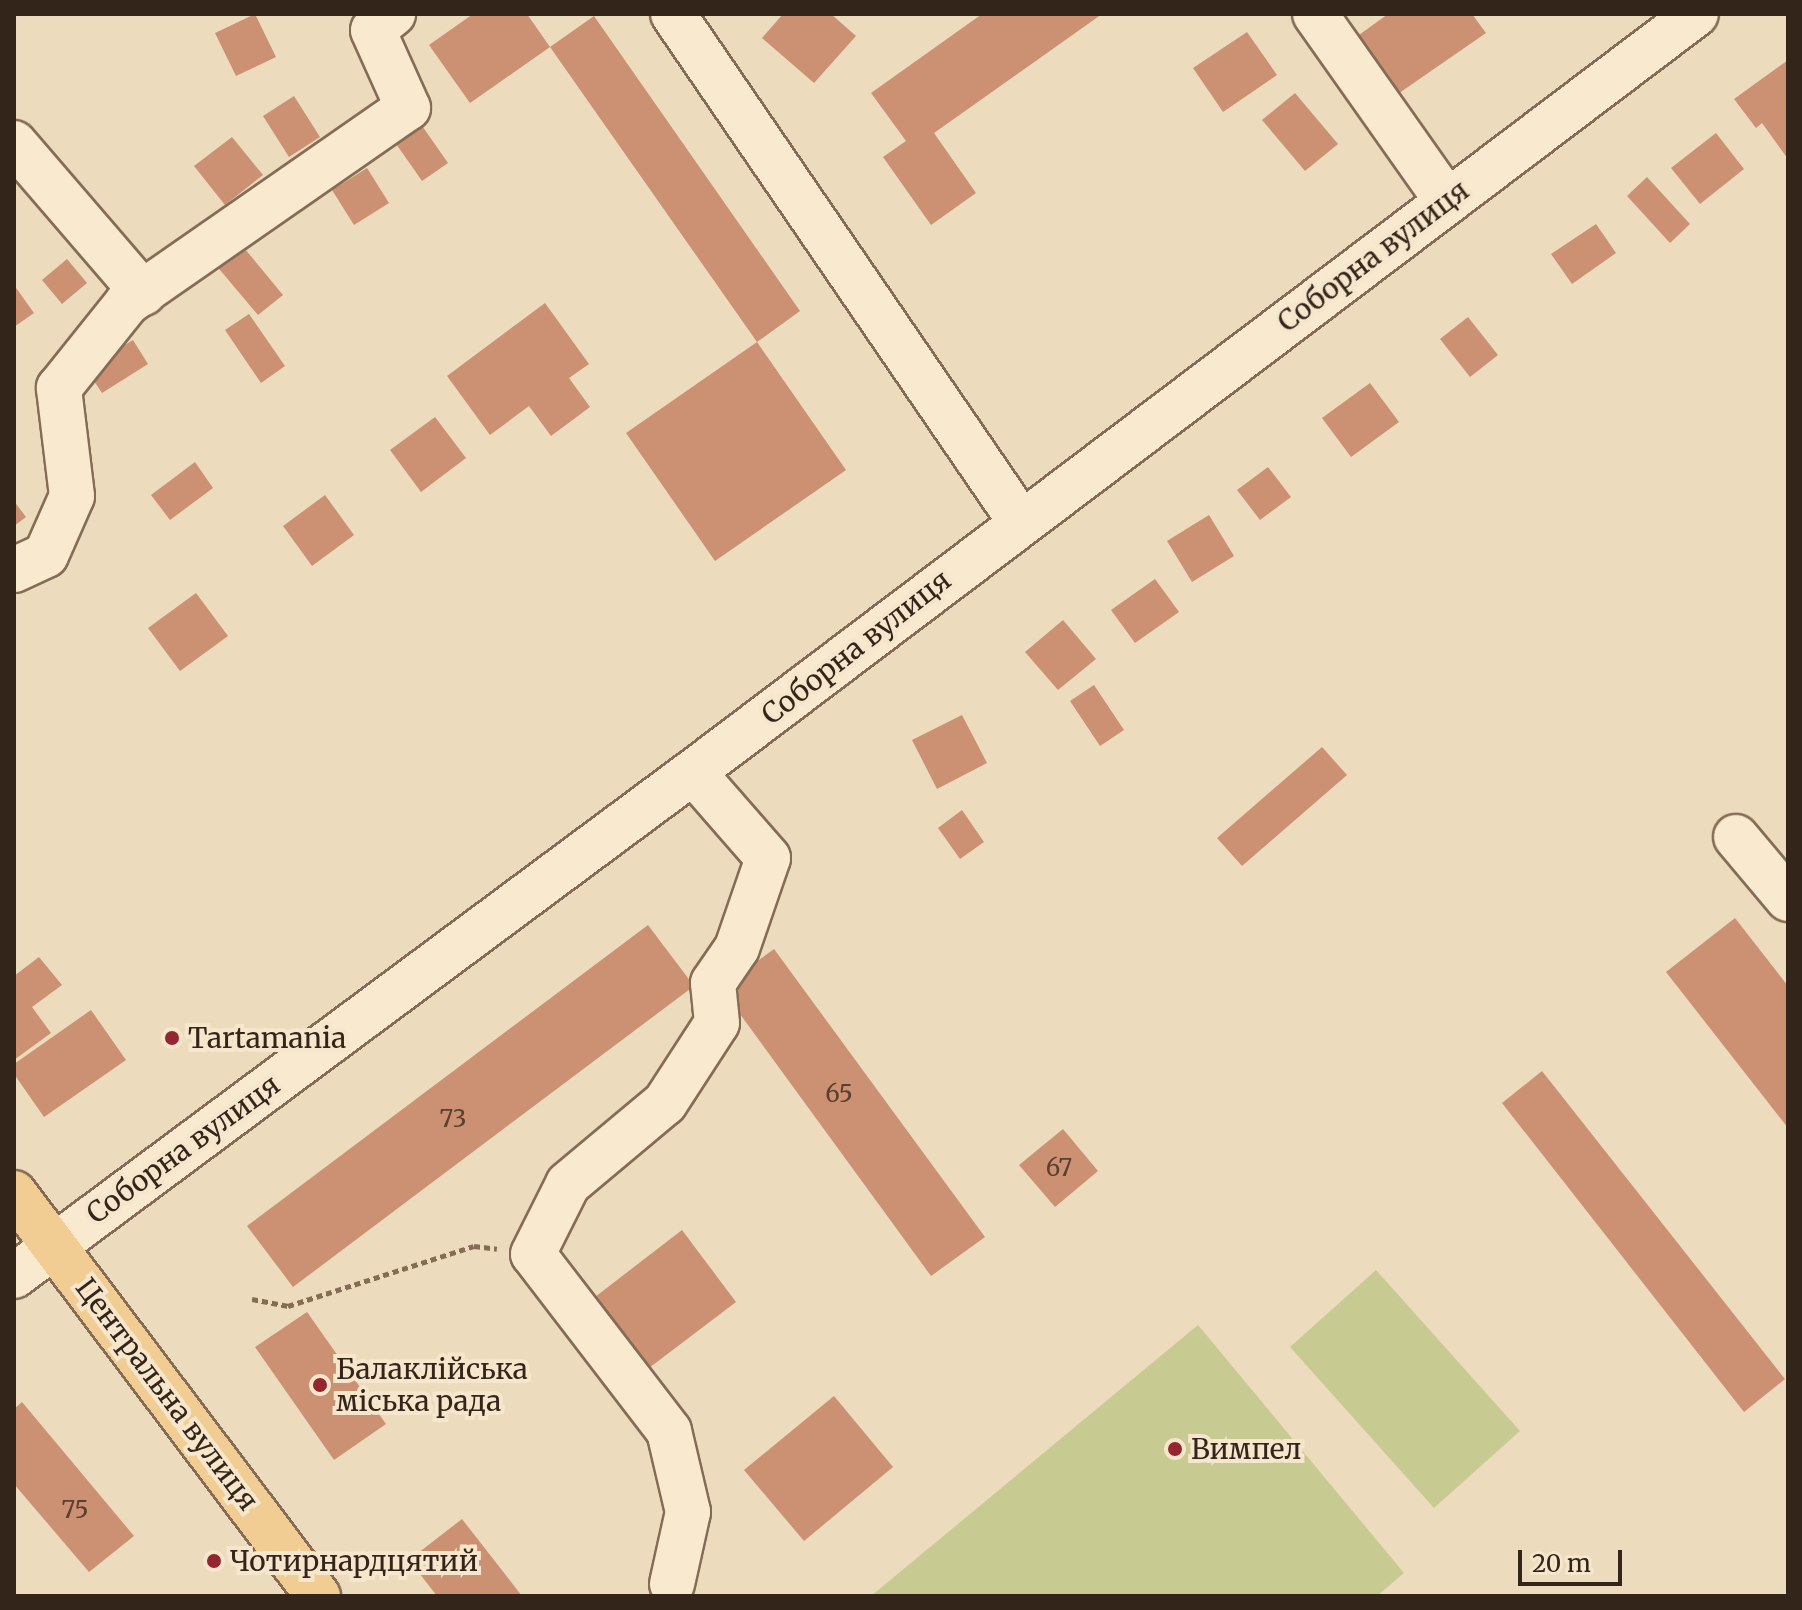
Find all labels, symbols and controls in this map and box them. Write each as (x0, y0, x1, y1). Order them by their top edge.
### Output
street label: Соборна вулиця (1271, 173, 1475, 339)
street label: Соборна вулиця (755, 563, 957, 731)
place label: Tartamania (188, 1021, 346, 1055)
marker: Tartamania (163, 1029, 181, 1047)
street label: Соборна вулиця (80, 1068, 286, 1230)
house number: 65 (825, 1080, 853, 1108)
house number: 73 (440, 1105, 466, 1133)
house number: 67 (1046, 1154, 1072, 1182)
street label: Центральна вулиця (69, 1271, 265, 1517)
place label: Балаклійська міська рада (336, 1352, 528, 1418)
marker: Балаклійська міська рада (311, 1376, 329, 1394)
place label: Вимпел (1191, 1432, 1301, 1466)
marker: Вимпел (1166, 1440, 1184, 1458)
house number: 75 (62, 1496, 88, 1524)
scale bar (1522, 1534, 1626, 1584)
place label: Чотирнардцятий (230, 1544, 478, 1578)
text: 20 m (1532, 1548, 1591, 1579)
marker: Чотирнардцятий (205, 1552, 223, 1570)

